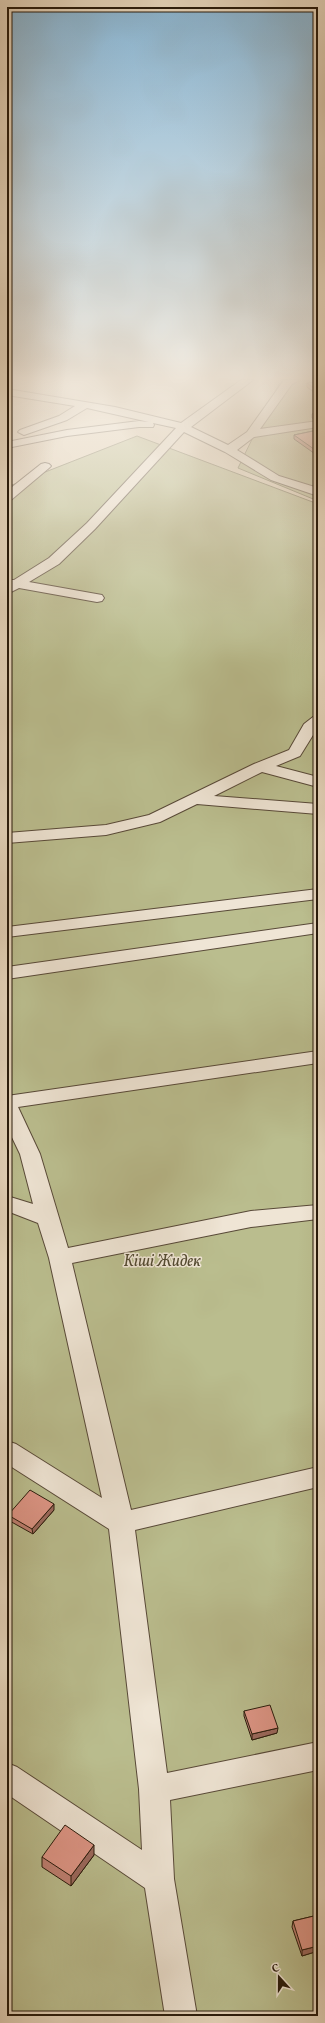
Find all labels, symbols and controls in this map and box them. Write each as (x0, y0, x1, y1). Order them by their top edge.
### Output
park label: Кіші Жидек (123, 1251, 201, 1273)
north arrow (259, 1957, 299, 1997)
text: С (270, 1961, 282, 1977)

